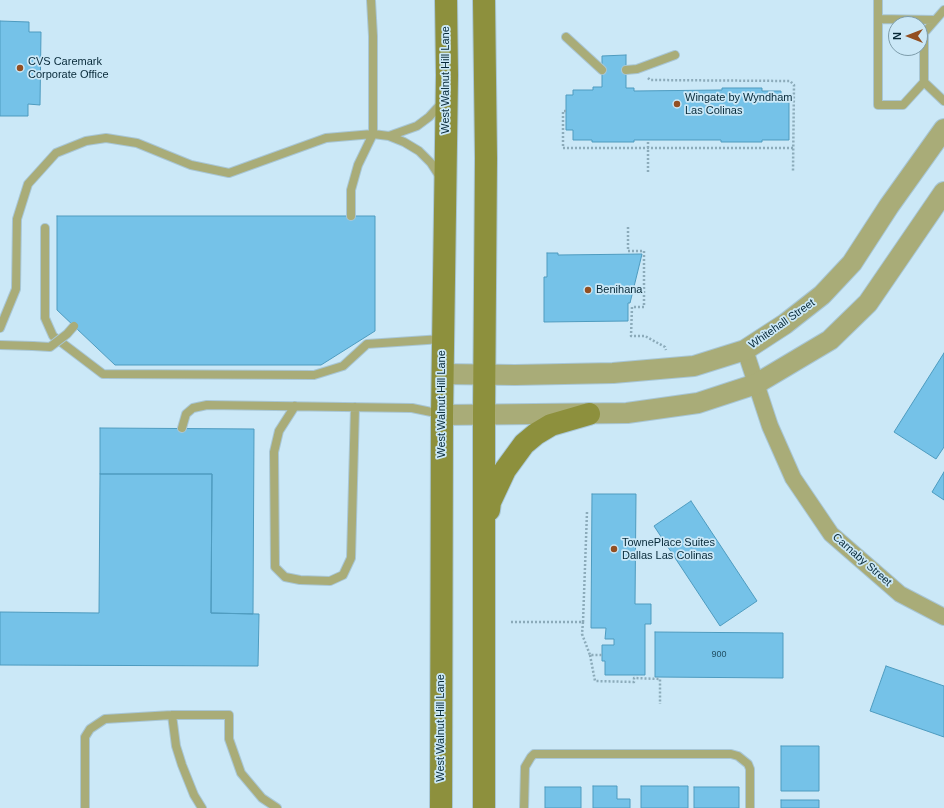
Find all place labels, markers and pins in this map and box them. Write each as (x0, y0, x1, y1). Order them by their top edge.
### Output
place label: CVS Caremark Corporate Office (28, 55, 109, 81)
marker: CVS Caremark Corporate Office (15, 63, 25, 73)
place label: Wingate by Wyndham Las Colinas (685, 91, 793, 117)
marker: Wingate by Wyndham Las Colinas (672, 99, 682, 109)
place label: Benihana (596, 283, 642, 297)
marker: Benihana (583, 285, 593, 295)
place label: TownePlace Suites Dallas Las Colinas (622, 536, 715, 562)
marker: TownePlace Suites Dallas Las Colinas (609, 544, 619, 554)

